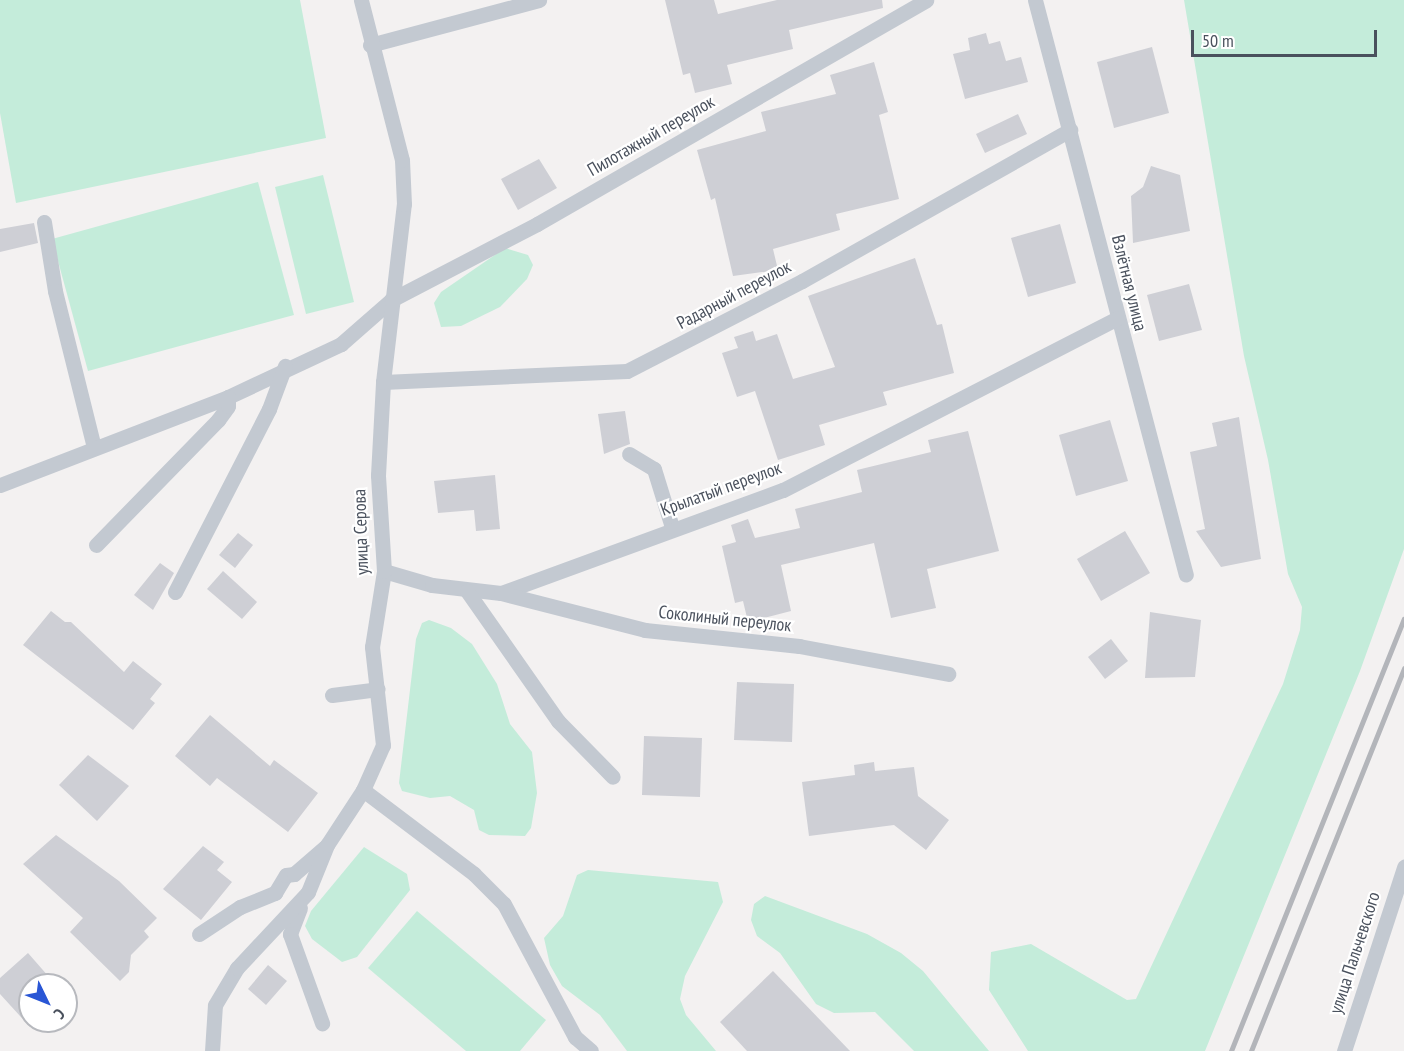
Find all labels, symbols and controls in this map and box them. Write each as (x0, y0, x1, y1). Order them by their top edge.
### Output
scale bar (1194, 18, 1380, 56)
text: 50 m (1202, 29, 1234, 52)
street label: Пилотажный переулок (584, 91, 718, 181)
street label: Взлётная улица (1107, 233, 1151, 333)
street label: Радарный переулок (673, 256, 795, 334)
street label: Крылатый переулок (658, 457, 784, 521)
street label: улица Серова (349, 489, 373, 575)
street label: Соколиный переулок (658, 601, 792, 637)
street label: улица Пальчевского (1325, 889, 1385, 1017)
north arrow (18, 973, 78, 1033)
text: С (50, 1004, 70, 1023)

